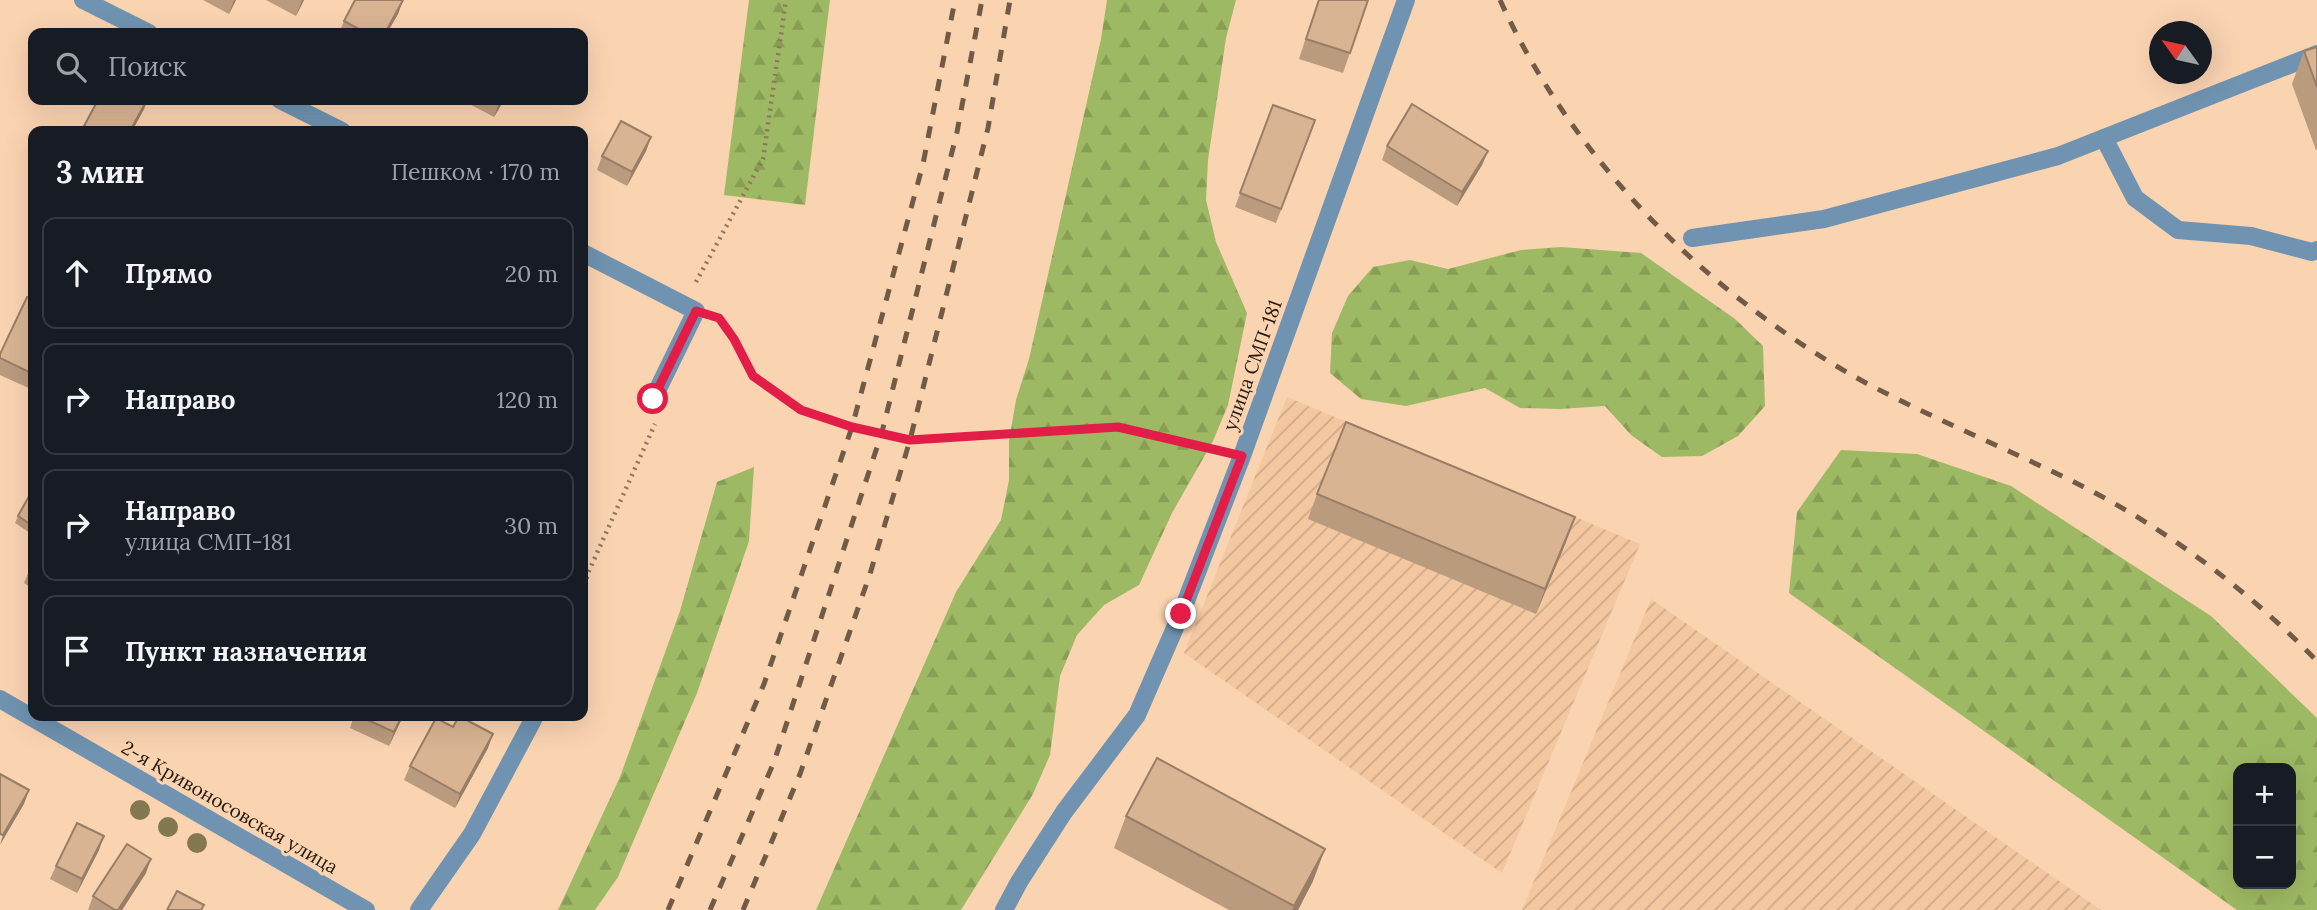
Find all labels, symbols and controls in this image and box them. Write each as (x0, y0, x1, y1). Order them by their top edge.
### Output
north arrow (2149, 21, 2212, 84)
search box (28, 28, 588, 105)
icon: search (52, 48, 90, 86)
text: Поиск (108, 50, 187, 83)
text: 3 мин (56, 153, 144, 191)
text: Пешком · 170 m (391, 157, 560, 186)
icon: ahead (58, 254, 96, 292)
text: Прямо (125, 257, 212, 290)
text: 20 m (505, 259, 558, 288)
street label: улица СМП-181 (1217, 296, 1287, 434)
icon: right (58, 380, 96, 418)
text: Направо (125, 383, 236, 416)
route start (637, 383, 668, 414)
text: 120 m (496, 385, 558, 414)
text: Направо (125, 494, 236, 527)
icon: right (58, 506, 96, 544)
text: 30 m (504, 511, 558, 540)
text: улица СМП-181 (125, 527, 292, 556)
route end (1165, 598, 1196, 629)
icon: arrive (58, 632, 96, 670)
text: Пункт назначения (125, 635, 367, 668)
street label: 2-я Кривоносовская улица (118, 735, 343, 879)
map controls (2233, 763, 2296, 889)
button: + (2233, 763, 2296, 826)
button: − (2233, 826, 2296, 889)

